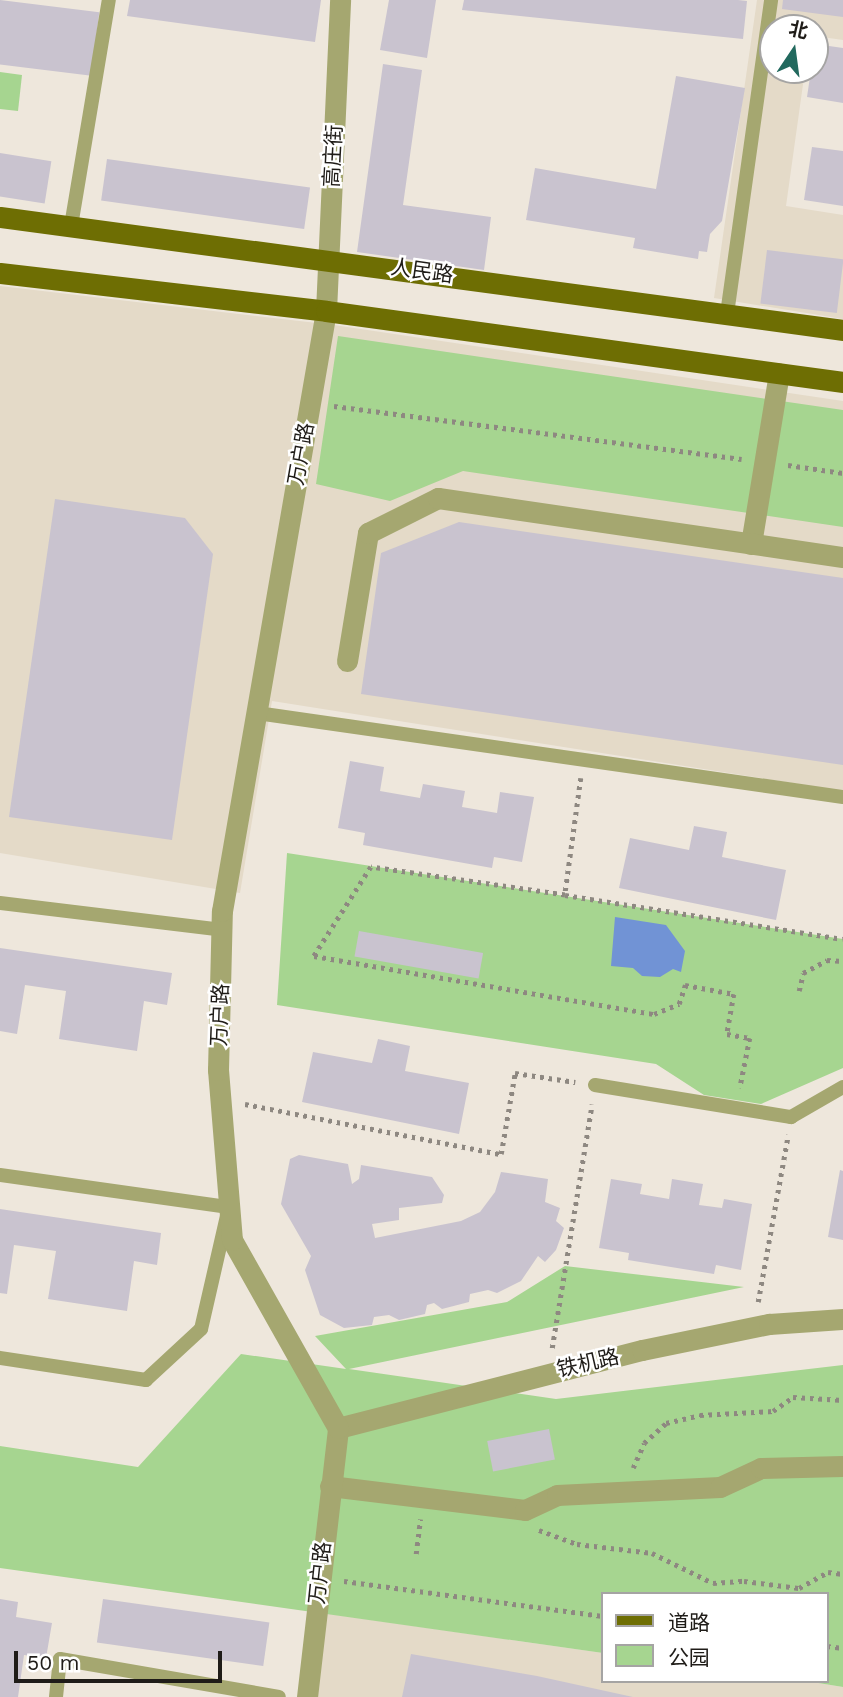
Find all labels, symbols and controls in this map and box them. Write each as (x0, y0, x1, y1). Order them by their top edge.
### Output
north arrow (759, 14, 829, 84)
text: 北 (787, 17, 810, 43)
street label: 高庄街 (319, 124, 347, 188)
street label: 人民路 (389, 254, 455, 288)
street label: 万户路 (283, 421, 319, 487)
street label: 万户路 (206, 983, 234, 1047)
street label: 铁机路 (554, 1344, 622, 1382)
street label: 万户路 (304, 1540, 336, 1606)
legend (602, 1592, 829, 1683)
text: 道路 (668, 1610, 710, 1635)
scale bar (18, 1638, 226, 1682)
text: 公园 (668, 1645, 710, 1670)
text: 50 m (27, 1650, 79, 1675)

